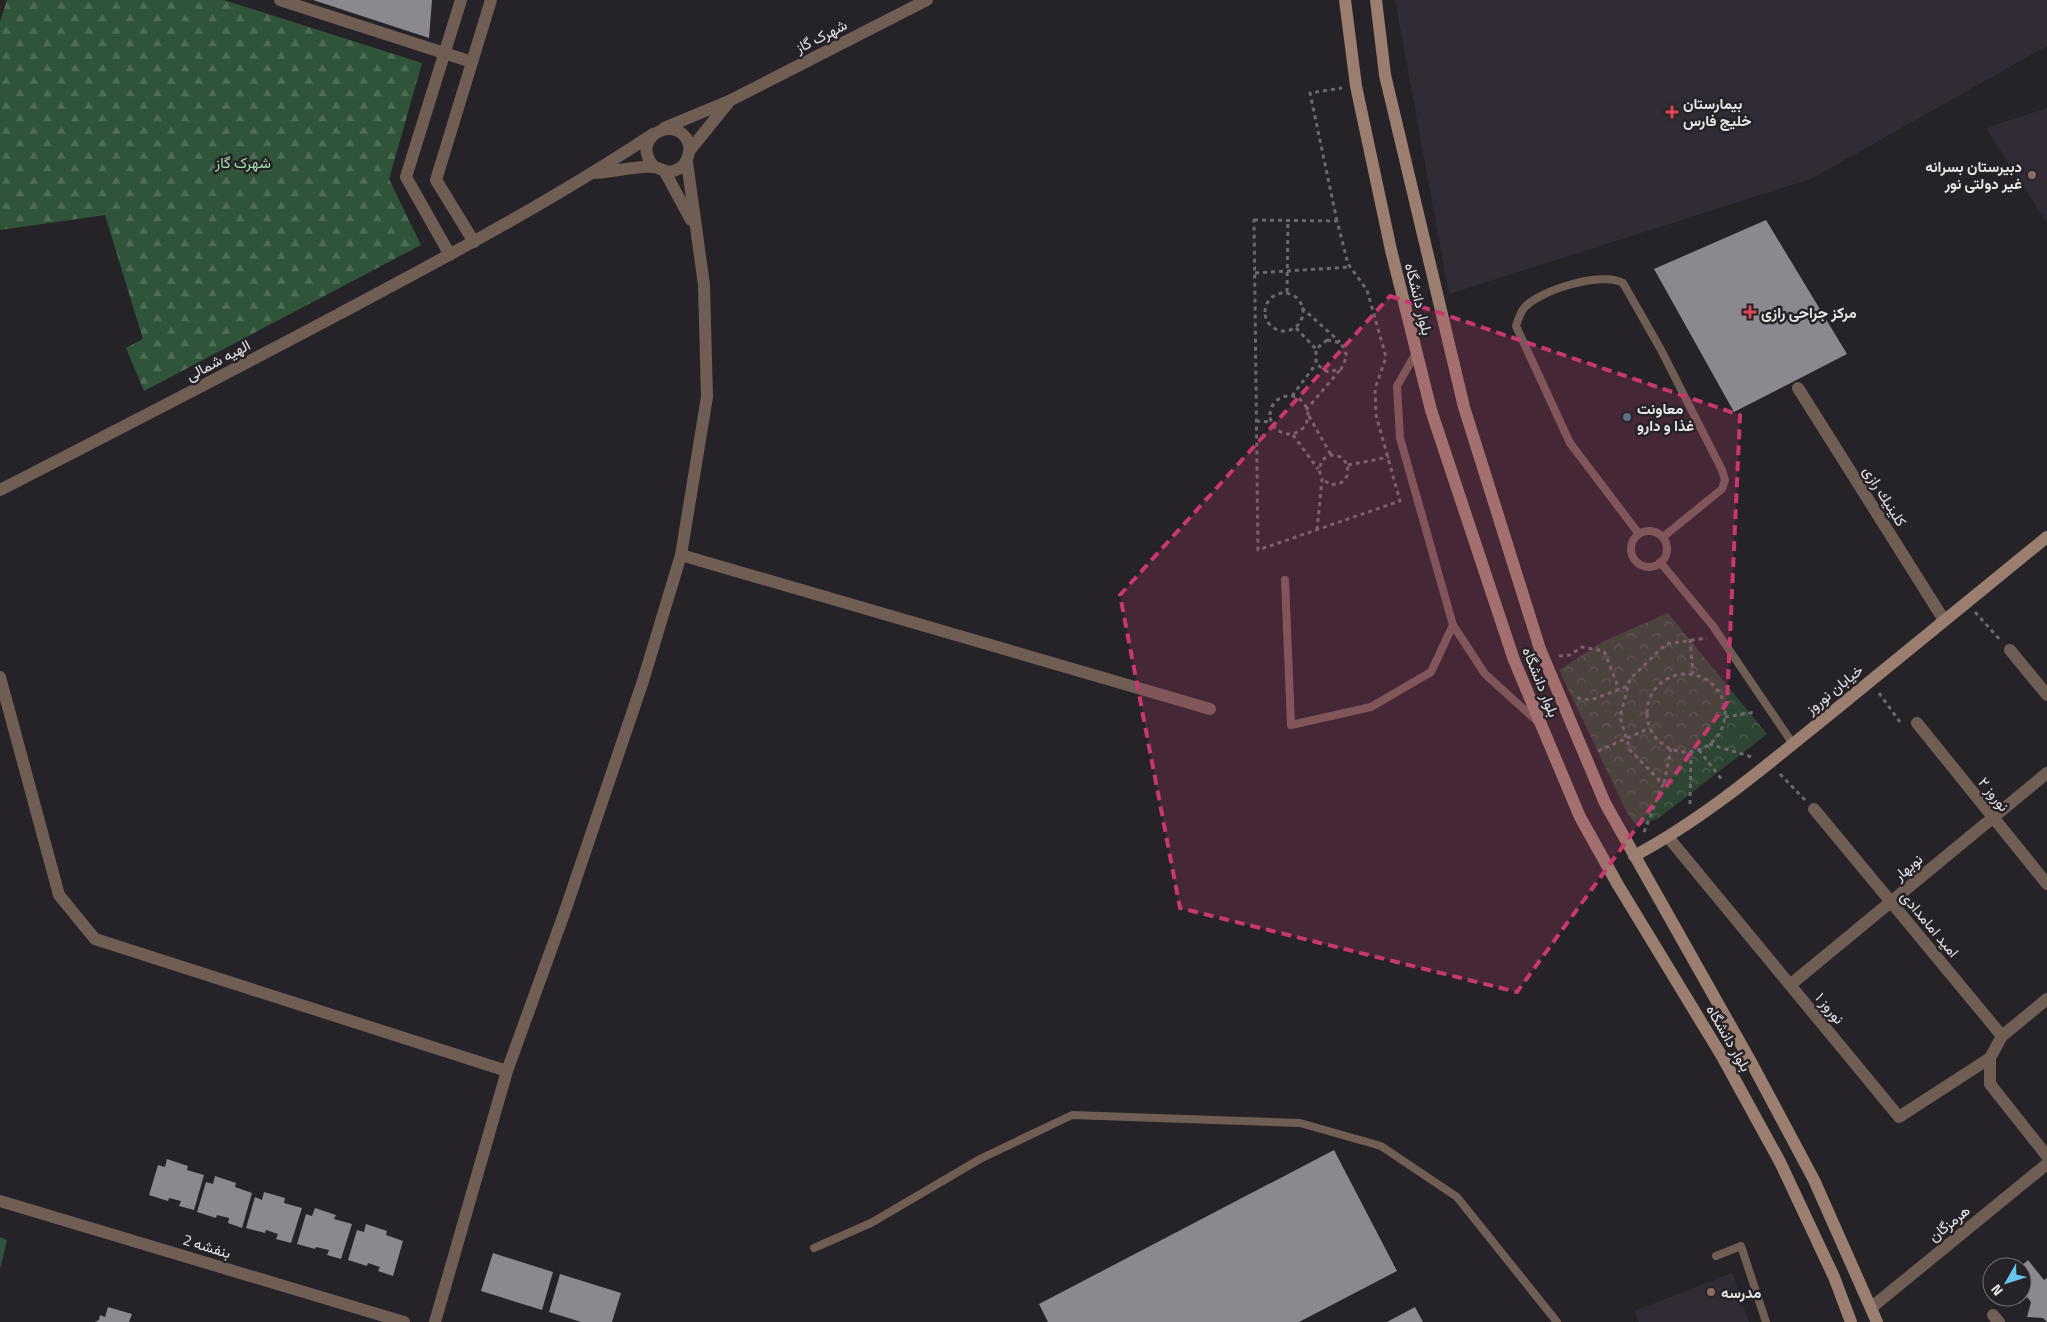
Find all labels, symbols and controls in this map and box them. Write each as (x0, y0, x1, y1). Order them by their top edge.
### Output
street label: شهرک گاز (790, 13, 851, 59)
place label: بیمارستان خلیج فارس (1683, 92, 1751, 132)
marker: بیمارستان خلیج فارس (1665, 105, 1679, 119)
park label: شهرک گاز (214, 151, 271, 174)
place label: دبیرستان بسرانه غیر دولتی نور (1925, 155, 2022, 195)
marker: دبیرستان بسرانه غیر دولتی نور (2026, 169, 2038, 181)
street label: بلوار دانشگاه (1399, 260, 1439, 338)
place label: مرکز جراحی رازی (1761, 301, 1857, 324)
marker: مرکز جراحی رازی (1743, 305, 1757, 319)
street label: الهیه شمالی (182, 333, 254, 387)
place label: معاونت غذا و دارو (1637, 397, 1694, 437)
marker: معاونت غذا و دارو (1621, 411, 1633, 423)
street label: كلينيك رازی (1857, 461, 1913, 531)
street label: بلوار دانشگاه (1516, 643, 1566, 721)
street label: خیابان نوروز (1799, 658, 1868, 720)
street label: نوروز ۲ (1973, 772, 2015, 816)
street label: نوبهار (1888, 848, 1928, 887)
street label: امید امامدادی (1895, 886, 1965, 962)
street label: نوروز ۱ (1810, 987, 1850, 1029)
street label: بلوار دانشگاه (1701, 1000, 1757, 1076)
street label: هرمزگان (1923, 1199, 1975, 1247)
street label: بنفشه 2 (180, 1228, 234, 1264)
north arrow (1982, 1257, 2032, 1307)
text: N (1985, 1280, 2008, 1301)
place label: مدرسه (1721, 1281, 1762, 1304)
marker: مدرسه (1705, 1286, 1717, 1298)

